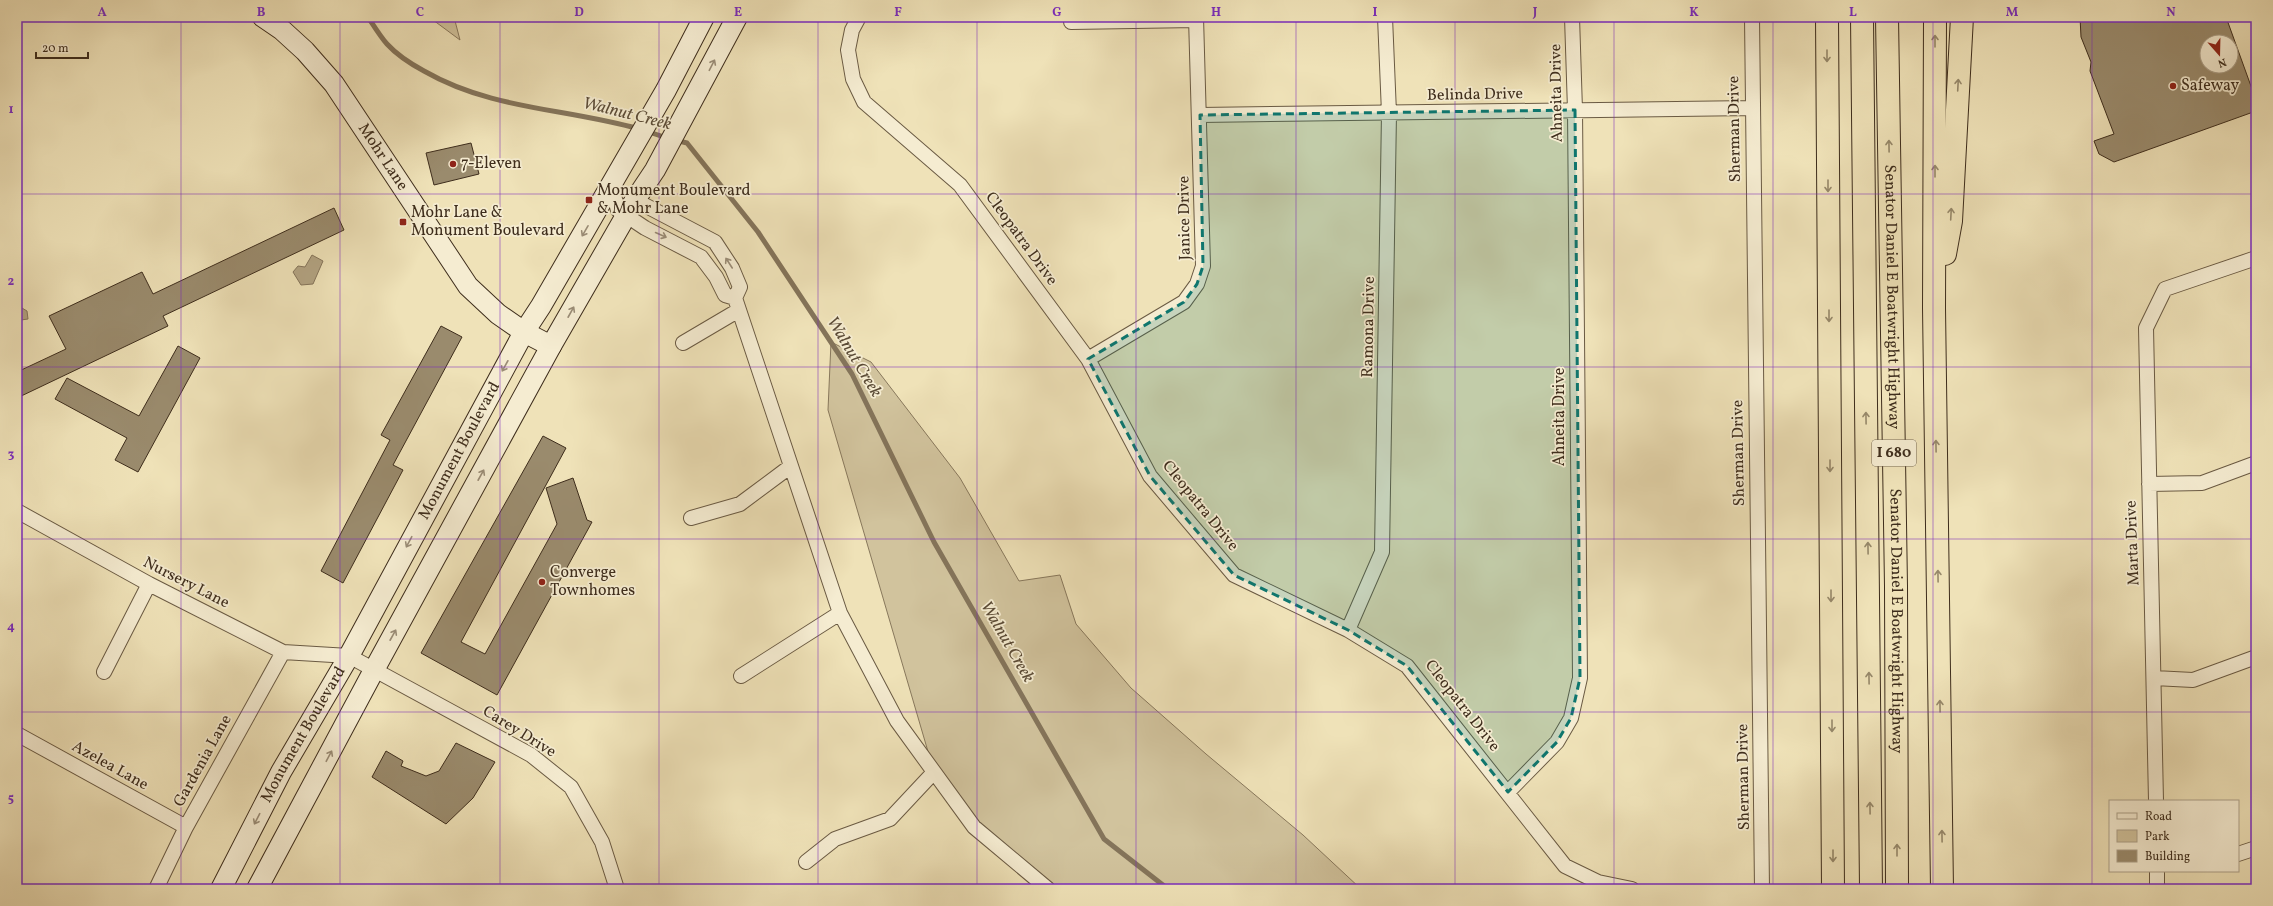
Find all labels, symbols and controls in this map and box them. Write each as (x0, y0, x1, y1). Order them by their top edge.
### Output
text: A (97, 4, 107, 22)
text: B (257, 4, 266, 22)
text: C (416, 4, 424, 22)
text: D (574, 4, 584, 22)
text: E (734, 4, 742, 22)
text: F (894, 4, 902, 22)
text: G (1052, 4, 1062, 22)
text: H (1211, 4, 1221, 22)
text: I (1373, 4, 1378, 22)
text: J (1532, 4, 1538, 22)
text: K (1689, 4, 1699, 22)
text: L (1849, 4, 1857, 22)
text: M (2006, 4, 2019, 22)
text: N (2166, 4, 2176, 22)
scale bar (36, 34, 88, 60)
north arrow (2199, 34, 2239, 74)
one-way arrow (1931, 35, 1939, 48)
text: 20 m (42, 41, 69, 57)
street label: Ahneita Drive (1545, 44, 1569, 142)
one-way arrow (1823, 49, 1831, 62)
text: N (2216, 54, 2228, 70)
one-way arrow (709, 59, 716, 71)
place label: Safeway (2181, 75, 2240, 97)
street label: Sherman Drive (1723, 76, 1747, 182)
one-way arrow (1955, 79, 1962, 92)
marker: Safeway (2168, 81, 2178, 91)
street label: Belinda Drive (1427, 83, 1523, 107)
water label: Walnut Creek (580, 92, 674, 136)
text: 1 (8, 101, 14, 119)
street label: Mohr Lane (352, 119, 413, 195)
one-way arrow (1885, 140, 1893, 153)
place label: 7-Eleven (461, 153, 522, 175)
marker: 7-Eleven (448, 159, 458, 169)
street label: Senator Daniel E Boatwright Highway (1878, 164, 1905, 430)
one-way arrow (1931, 165, 1939, 178)
street label: Janice Drive (1173, 176, 1197, 260)
one-way arrow (1824, 179, 1832, 192)
place label: Monument Boulevard & Mohr Lane (597, 180, 751, 220)
street label: Cleopatra Drive (980, 188, 1062, 290)
marker: Monument Boulevard & Mohr Lane (584, 195, 594, 205)
place label: Mohr Lane & Monument Boulevard (411, 202, 565, 242)
one-way arrow (1948, 208, 1955, 221)
marker: Mohr Lane & Monument Boulevard (398, 217, 408, 227)
one-way arrow (580, 225, 588, 237)
one-way arrow (655, 232, 667, 240)
one-way arrow (724, 257, 732, 269)
text: 2 (8, 273, 15, 291)
street label: Ramona Drive (1357, 276, 1381, 378)
one-way arrow (567, 306, 575, 318)
one-way arrow (1825, 309, 1833, 322)
water label: Walnut Creek (821, 312, 887, 402)
one-way arrow (501, 360, 508, 372)
street label: Ahneita Drive (1549, 368, 1571, 466)
street label: Monument Boulevard (414, 378, 506, 524)
street label: Sherman Drive (1727, 400, 1751, 506)
one-way arrow (1863, 412, 1870, 425)
road number: I 680 (1872, 440, 1916, 466)
one-way arrow (1932, 440, 1940, 453)
text: 3 (8, 446, 15, 464)
street label: Cleopatra Drive (1157, 456, 1243, 556)
one-way arrow (1826, 459, 1834, 472)
one-way arrow (477, 470, 485, 482)
street label: Senator Daniel E Boatwright Highway (1883, 488, 1908, 754)
street label: Marta Drive (2121, 500, 2145, 586)
one-way arrow (405, 536, 413, 548)
one-way arrow (1864, 542, 1872, 555)
street label: Nursery Lane (139, 552, 233, 614)
place label: Converge Townhomes (550, 562, 635, 602)
one-way arrow (1934, 570, 1942, 583)
marker: Converge Townhomes (537, 577, 547, 587)
one-way arrow (1827, 589, 1835, 602)
water label: Walnut Creek (974, 597, 1040, 687)
text: 4 (7, 618, 15, 636)
one-way arrow (390, 629, 398, 641)
street label: Cleopatra Drive (1419, 656, 1505, 756)
street label: Monument Boulevard (256, 663, 351, 807)
one-way arrow (1865, 672, 1873, 685)
one-way arrow (1936, 700, 1944, 713)
street label: Carey Drive (478, 701, 560, 763)
street label: Gardenia Lane (169, 711, 237, 811)
one-way arrow (1828, 719, 1836, 732)
street label: Sherman Drive (1732, 724, 1756, 830)
street label: Azelea Lane (68, 736, 152, 796)
one-way arrow (326, 750, 334, 762)
text: 5 (8, 790, 14, 808)
legend (2109, 800, 2239, 872)
one-way arrow (1867, 802, 1874, 815)
text: Road (2145, 809, 2172, 825)
one-way arrow (253, 813, 260, 825)
text: Park (2145, 829, 2170, 845)
one-way arrow (1938, 830, 1946, 843)
one-way arrow (1893, 844, 1900, 857)
one-way arrow (1829, 849, 1837, 862)
text: Building (2145, 849, 2190, 865)

